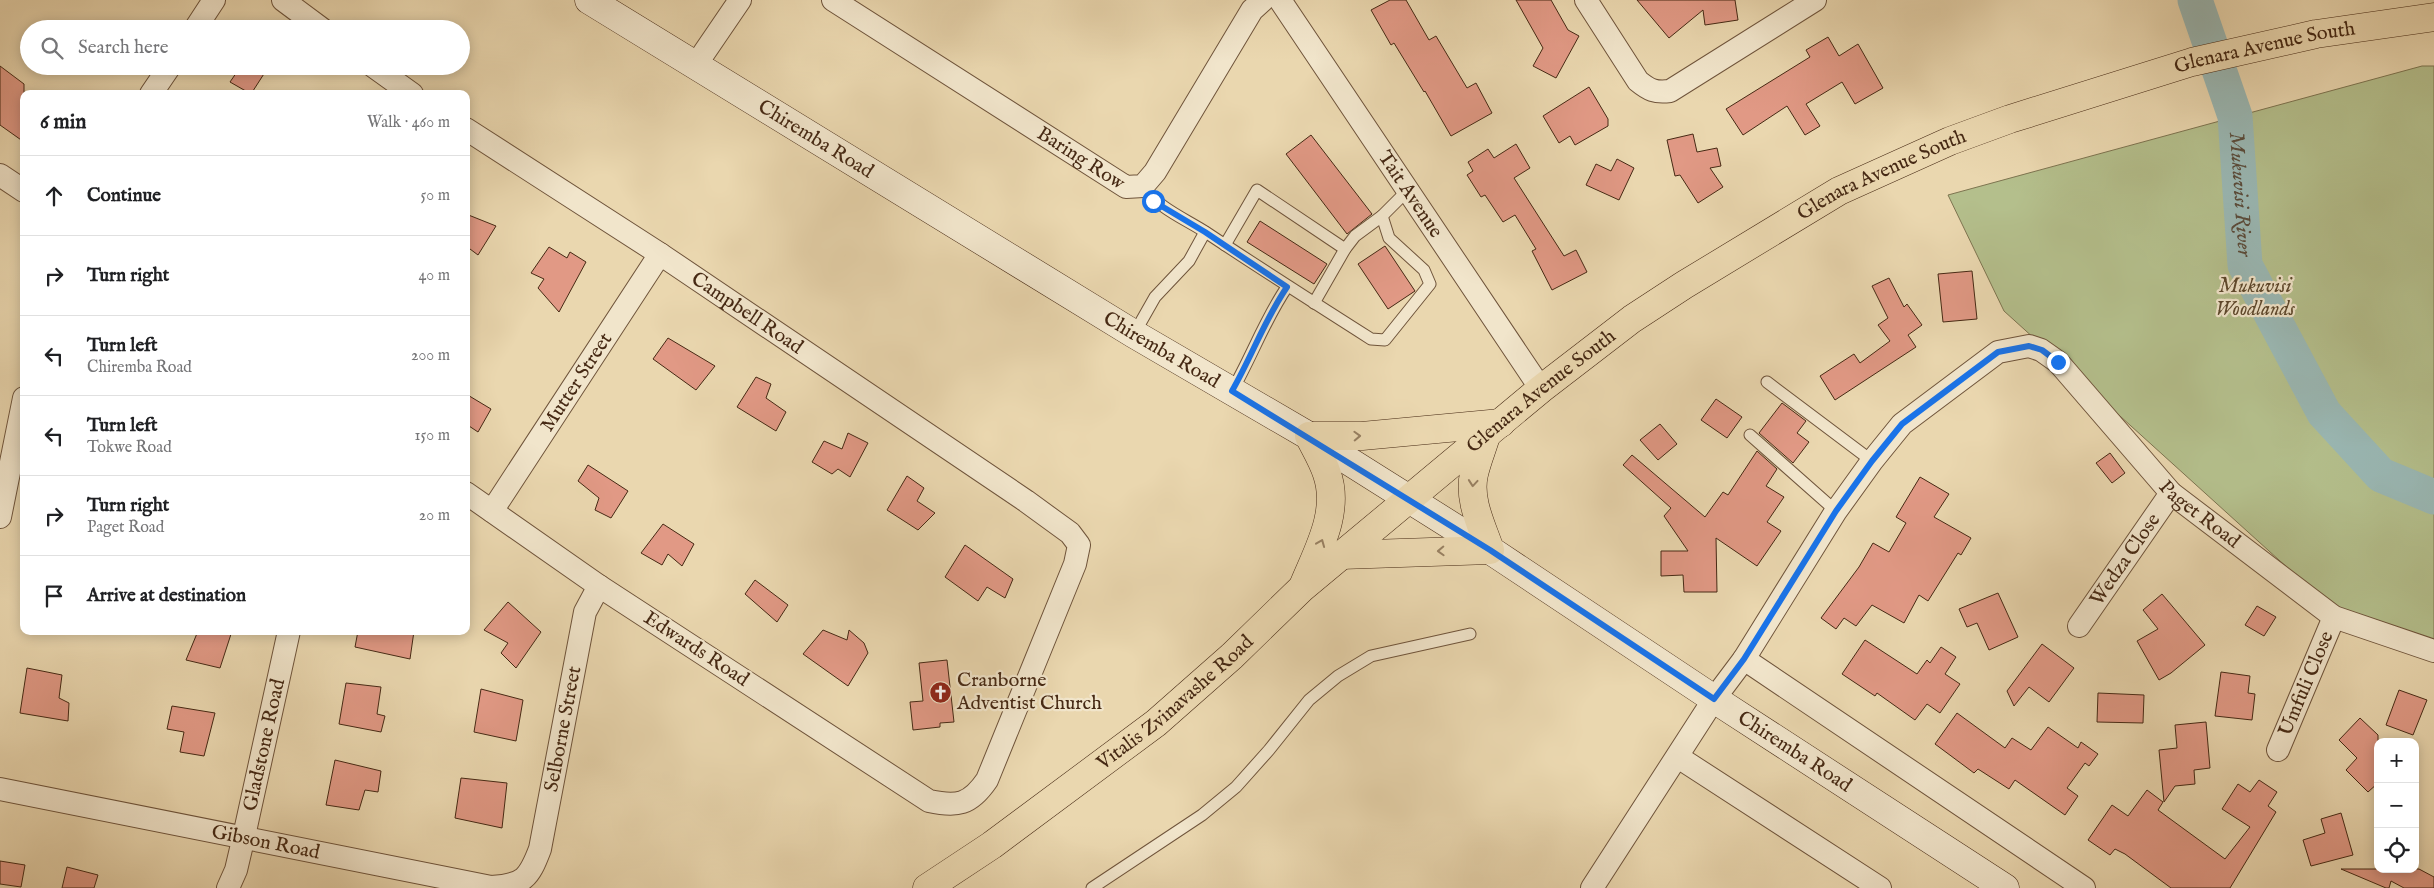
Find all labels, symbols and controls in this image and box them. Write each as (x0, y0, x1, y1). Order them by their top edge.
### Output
street label: Glenara Avenue South (2171, 16, 2357, 79)
search box (20, 20, 470, 75)
icon: search (38, 34, 66, 62)
text: Search here (78, 36, 169, 60)
street label: Chiremba Road (753, 94, 879, 184)
text: 6 min (40, 109, 86, 136)
text: Walk · 460 m (367, 113, 450, 133)
street label: Baring Row (1032, 121, 1130, 196)
street label: Glenara Avenue South (1793, 124, 1970, 226)
water label: Mukuvisi River (2223, 131, 2258, 258)
street label: Tait Avenue (1372, 146, 1448, 243)
icon: ahead (40, 182, 68, 210)
text: Continue (87, 184, 161, 208)
text: 50 m (421, 186, 450, 206)
route start (1142, 190, 1165, 213)
icon: right (40, 262, 68, 290)
text: Turn right (87, 264, 169, 288)
text: 40 m (418, 266, 450, 286)
street label: Campbell Road (686, 266, 808, 360)
park label: Mukuvisi Woodlands (2215, 274, 2295, 322)
street label: Chiremba Road (1099, 306, 1225, 394)
street label: Glenara Avenue South (1461, 323, 1621, 458)
street label: Mutter Street (535, 328, 618, 436)
text: Turn left (87, 334, 158, 358)
icon: left (40, 342, 68, 370)
text: 200 m (411, 346, 450, 366)
route end (2047, 351, 2070, 374)
text: Chiremba Road (87, 358, 192, 378)
text: Turn left (87, 414, 158, 438)
icon: left (40, 422, 68, 450)
text: 150 m (415, 426, 450, 446)
one-way arrow (1354, 430, 1362, 441)
text: Tokwe Road (87, 438, 172, 458)
street label: Paget Road (2153, 475, 2246, 554)
one-way arrow (1468, 479, 1479, 487)
text: Turn right (87, 494, 169, 518)
icon: right (40, 502, 68, 530)
text: 20 m (419, 506, 450, 526)
street label: Wedza Close (2084, 508, 2166, 610)
text: Paget Road (87, 518, 164, 538)
one-way arrow (1315, 539, 1325, 548)
one-way arrow (1437, 546, 1445, 556)
icon: arrive (40, 582, 68, 610)
text: Arrive at destination (87, 584, 246, 608)
street label: Edwards Road (639, 606, 754, 693)
street label: Umfuli Close (2273, 627, 2339, 740)
street label: Vitalis Zvinavashe Road (1091, 629, 1259, 776)
street label: Selborne Street (539, 664, 587, 794)
place label: Cranborne Adventist Church (956, 668, 1102, 716)
street label: Gladstone Road (237, 676, 291, 813)
church icon: Cranborne Adventist Church (929, 680, 953, 704)
street label: Chiremba Road (1733, 705, 1857, 798)
map controls (2374, 738, 2419, 873)
button: + (2374, 738, 2419, 783)
button: − (2374, 783, 2419, 828)
street label: Gibson Road (209, 819, 322, 865)
button: locate (2374, 828, 2419, 873)

